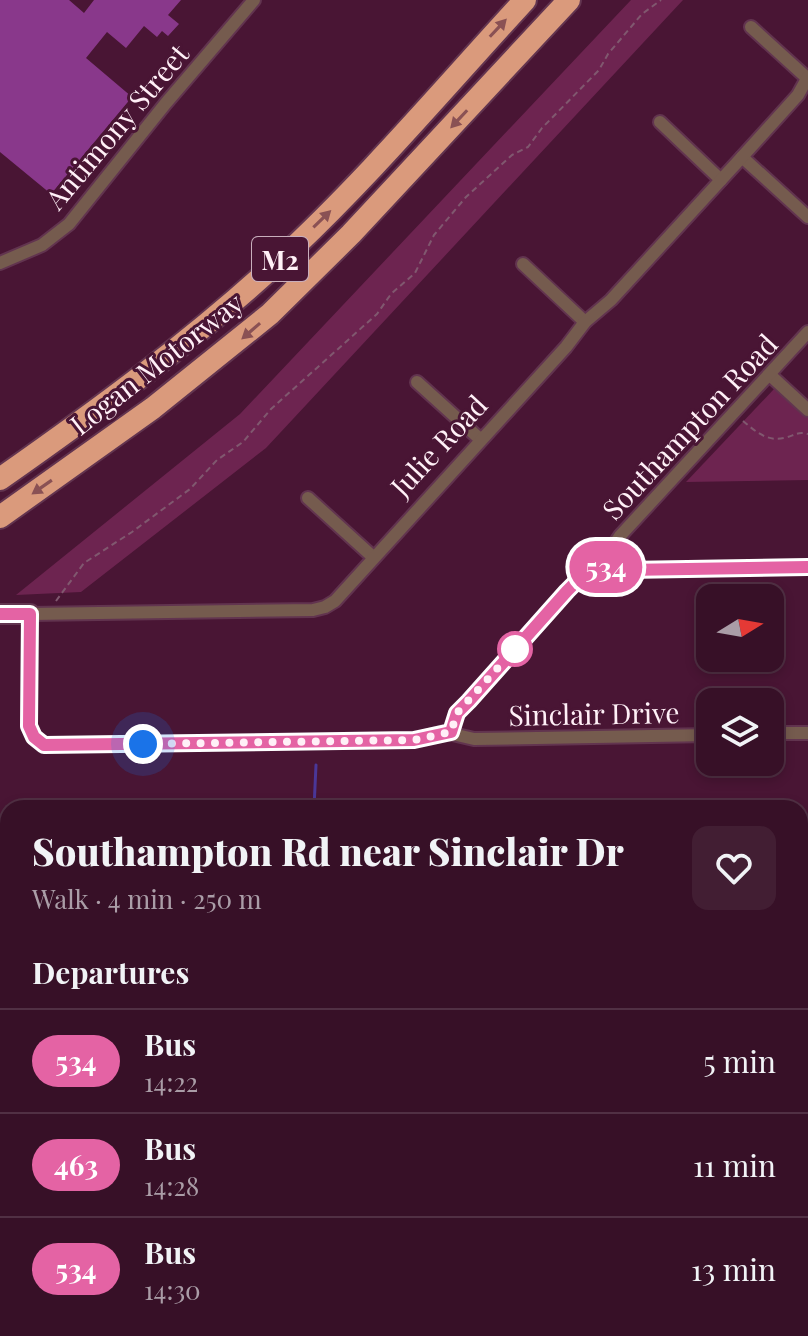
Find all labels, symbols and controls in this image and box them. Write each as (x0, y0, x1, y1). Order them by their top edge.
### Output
one-way arrow (489, 19, 507, 38)
street label: Antimony Street (35, 35, 197, 217)
one-way arrow (450, 109, 468, 128)
one-way arrow (312, 211, 331, 229)
road number: M2 (252, 237, 308, 281)
street label: Logan Motorway (62, 284, 250, 442)
one-way arrow (241, 322, 261, 339)
street label: Southampton Road (593, 325, 785, 527)
street label: Julie Road (381, 386, 495, 504)
one-way arrow (32, 479, 53, 494)
line badge: 534 (560, 541, 652, 593)
text: 534 (585, 548, 627, 585)
north arrow (696, 584, 784, 672)
map controls (696, 584, 784, 776)
unlabelled marker (498, 632, 532, 666)
button: layers (696, 688, 784, 776)
street label: Sinclair Drive (508, 693, 680, 733)
your location (123, 724, 163, 764)
text: Southampton Rd near Sinclair Dr (32, 825, 624, 876)
button: heart (692, 826, 776, 910)
text: Walk · 4 min · 250 m (32, 881, 262, 916)
text: Departures (32, 952, 189, 992)
text: Bus (144, 1024, 196, 1064)
text: 5 min (703, 1041, 776, 1081)
text: 534 (55, 1042, 97, 1079)
text: 14:22 (144, 1064, 198, 1099)
text: Bus (144, 1128, 196, 1168)
text: 11 min (693, 1145, 776, 1185)
text: 463 (54, 1146, 98, 1183)
text: 14:28 (144, 1168, 199, 1203)
text: Bus (144, 1232, 196, 1272)
text: 13 min (691, 1249, 776, 1289)
text: 534 (55, 1250, 97, 1287)
text: 14:30 (144, 1272, 201, 1307)

